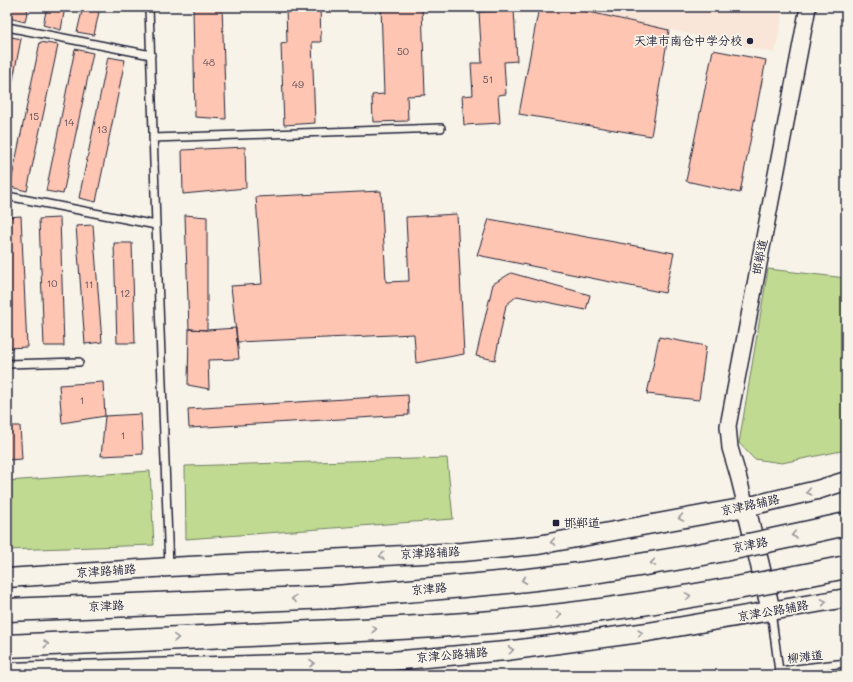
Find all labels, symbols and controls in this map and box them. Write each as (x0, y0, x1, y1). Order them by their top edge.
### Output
place label: 天津市南仓中学分校 (634, 32, 742, 48)
marker: 天津市南仓中学分校 (745, 36, 755, 46)
house number: 50 (397, 44, 409, 58)
house number: 48 (203, 55, 215, 69)
house number: 51 (483, 72, 493, 86)
house number: 49 (292, 77, 304, 91)
house number: 15 (29, 109, 39, 123)
house number: 14 (64, 115, 74, 129)
house number: 13 (97, 122, 107, 136)
street label: 邯郸道 (748, 238, 770, 276)
house number: 10 (47, 276, 57, 290)
house number: 11 (85, 277, 93, 291)
house number: 12 (120, 286, 130, 300)
house number: 1 (80, 393, 84, 407)
house number: 1 (121, 428, 125, 442)
one-way arrow (805, 487, 812, 496)
street label: 京津路辅路 (719, 490, 781, 518)
place label: 邯郸道 (564, 514, 600, 530)
one-way arrow (678, 514, 684, 522)
marker: 邯郸道 (551, 518, 561, 528)
one-way arrow (791, 531, 798, 539)
street label: 京津路 (731, 533, 769, 555)
one-way arrow (550, 537, 557, 545)
street label: 京津路辅路 (400, 542, 460, 562)
one-way arrow (379, 551, 385, 560)
one-way arrow (650, 558, 656, 567)
street label: 京津路辅路 (75, 560, 136, 580)
one-way arrow (521, 576, 527, 585)
street label: 京津路 (410, 578, 448, 598)
one-way arrow (685, 592, 691, 601)
one-way arrow (291, 595, 297, 603)
street label: 京津路 (88, 596, 124, 614)
street label: 京津公路辅路 (736, 596, 810, 624)
one-way arrow (820, 598, 827, 606)
one-way arrow (556, 611, 562, 620)
one-way arrow (371, 625, 377, 634)
one-way arrow (637, 629, 643, 638)
one-way arrow (173, 634, 179, 643)
one-way arrow (43, 640, 49, 649)
street label: 京津公路辅路 (415, 643, 488, 665)
one-way arrow (508, 646, 514, 655)
street label: 柳滩道 (786, 646, 824, 666)
one-way arrow (309, 658, 315, 667)

